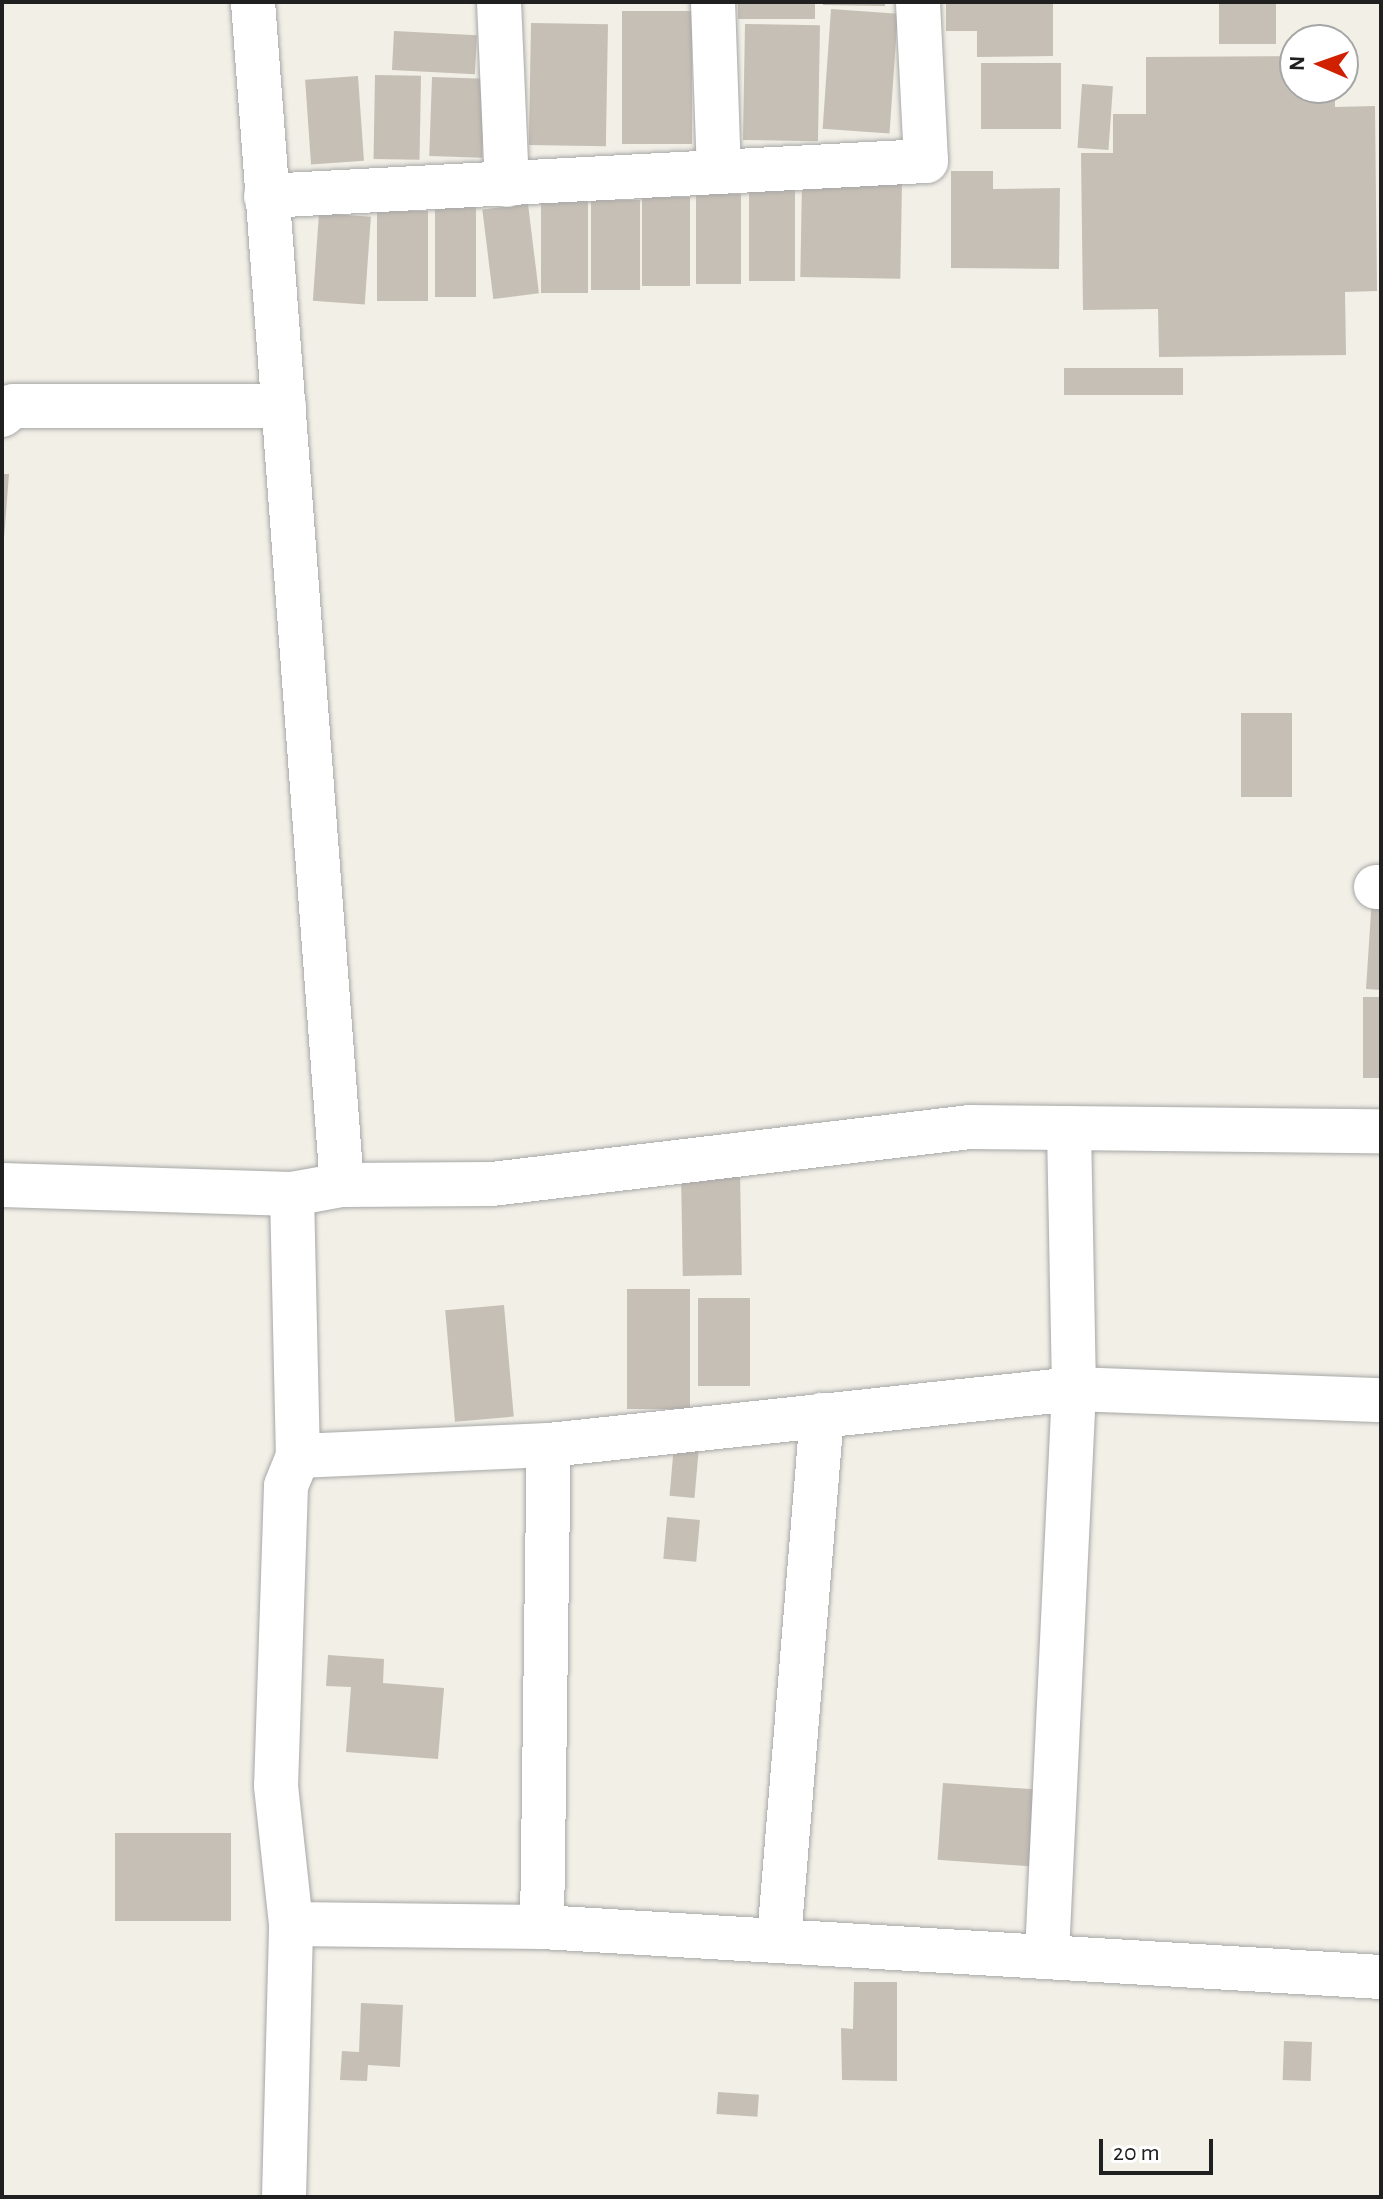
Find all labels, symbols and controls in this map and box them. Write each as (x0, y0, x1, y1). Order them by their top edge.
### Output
north arrow (1279, 24, 1359, 104)
text: N (1286, 55, 1308, 71)
scale bar (1103, 2123, 1217, 2173)
text: 20 m (1113, 2141, 1160, 2165)

